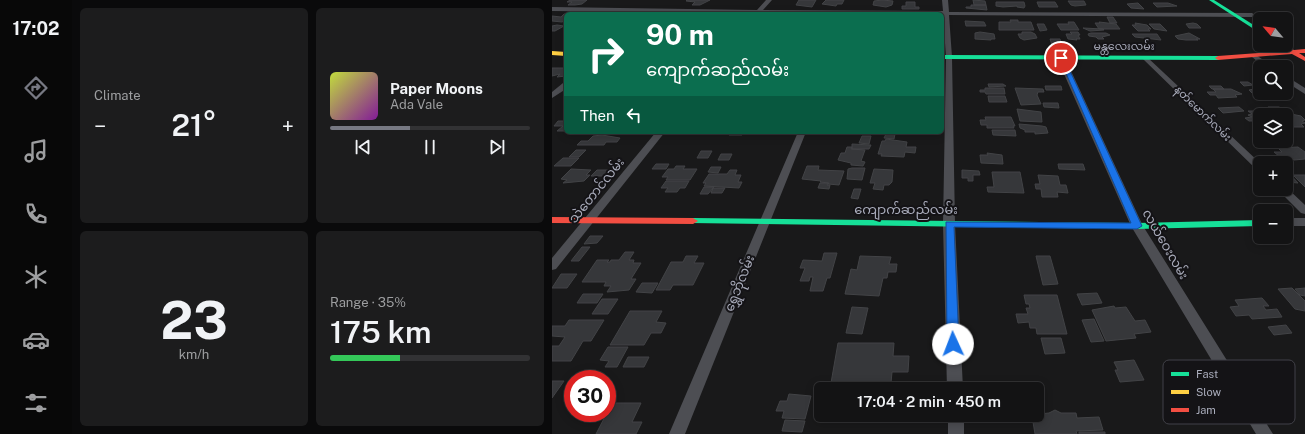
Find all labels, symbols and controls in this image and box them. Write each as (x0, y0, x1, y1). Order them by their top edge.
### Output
north arrow (1253, 12, 1293, 52)
map controls (1253, 12, 1293, 244)
text: 17:02 (13, 18, 59, 39)
text: 90 m (646, 18, 714, 51)
icon: right (580, 28, 632, 80)
street label: မန္တလေးလမ်း (1094, 39, 1155, 55)
pin (1044, 41, 1078, 75)
icon: arrive (1050, 47, 1072, 69)
text: ကျောက်ဆည်လမ်း (646, 59, 789, 80)
button: search (1253, 60, 1293, 100)
icon: directions (22, 74, 50, 102)
text: Paper Moons (390, 80, 483, 97)
street label: နတ်မောက်လမ်း (1170, 82, 1235, 145)
text: Climate (94, 88, 141, 103)
text: Ada Vale (390, 97, 443, 112)
icon: left (623, 104, 645, 126)
text: 21° (171, 107, 217, 143)
text: Then (580, 107, 615, 124)
button: layers (1253, 108, 1293, 148)
text: − (94, 113, 106, 139)
text: + (282, 113, 294, 139)
icon: previous (352, 136, 374, 158)
icon: pause (419, 136, 441, 158)
icon: next (486, 136, 508, 158)
icon: music (22, 137, 50, 165)
street label: သဲတောင်လမ်း (565, 154, 627, 226)
button: + (1253, 156, 1293, 196)
icon: phone (22, 200, 50, 228)
street label: ကျောက်ဆည်လမ်း (854, 201, 958, 220)
button: − (1253, 204, 1293, 244)
street label: လယ်ဝေးလမ်း (1139, 206, 1193, 282)
street label: ရွှေဘိုလမ်း (720, 252, 760, 315)
icon: climate (22, 263, 50, 291)
text: 23 (160, 290, 228, 351)
text: Range · 35% (330, 295, 406, 310)
text: 175 km (330, 314, 431, 350)
position arrow (932, 323, 974, 365)
icon: car (22, 326, 50, 354)
text: km/h (179, 347, 209, 362)
legend (1163, 360, 1295, 424)
text: Fast (1196, 368, 1218, 380)
speed limit sign: 30 (564, 370, 616, 422)
text: Slow (1196, 386, 1222, 398)
icon: filters (22, 389, 50, 417)
text: 17:04 · 2 min · 450 m (857, 393, 1001, 410)
text: Jam (1196, 404, 1216, 416)

